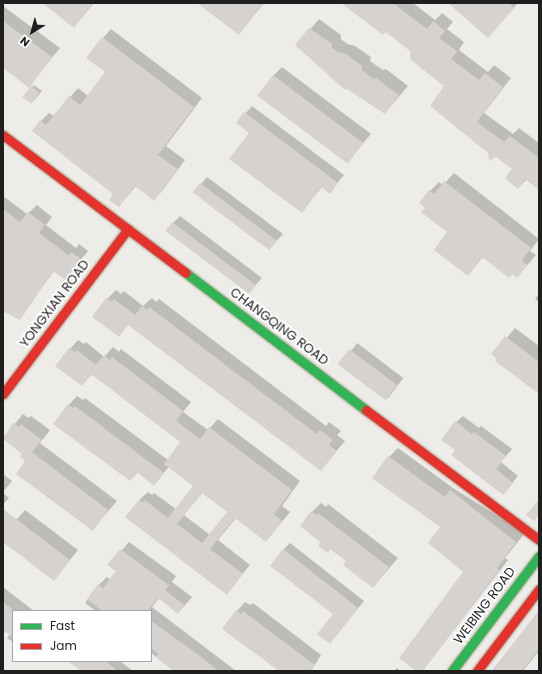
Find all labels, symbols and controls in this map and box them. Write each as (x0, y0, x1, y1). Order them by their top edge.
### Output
north arrow (12, 12, 52, 52)
text: N (17, 33, 33, 50)
street label: YONGXIAN ROAD (17, 257, 93, 351)
street label: CHANGQING ROAD (227, 285, 331, 369)
street label: WEIBING ROAD (451, 564, 519, 648)
legend (12, 610, 152, 662)
text: Fast (50, 617, 75, 634)
text: Jam (50, 637, 77, 654)

